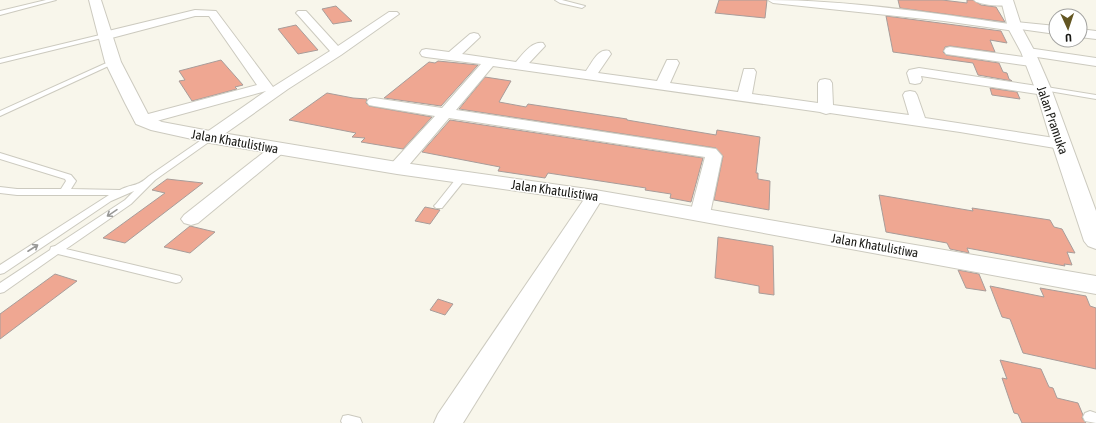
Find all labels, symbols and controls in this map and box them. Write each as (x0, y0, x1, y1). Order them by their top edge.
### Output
north arrow (1048, 8, 1088, 48)
text: U (1065, 32, 1072, 44)
street label: Jalan Pramuka (1034, 84, 1071, 156)
street label: Jalan Khatulistiwa (190, 126, 280, 157)
street label: Jalan Khatulistiwa (510, 177, 600, 204)
one-way arrow (106, 208, 117, 217)
street label: Jalan Khatulistiwa (830, 230, 920, 261)
one-way arrow (27, 244, 38, 252)

